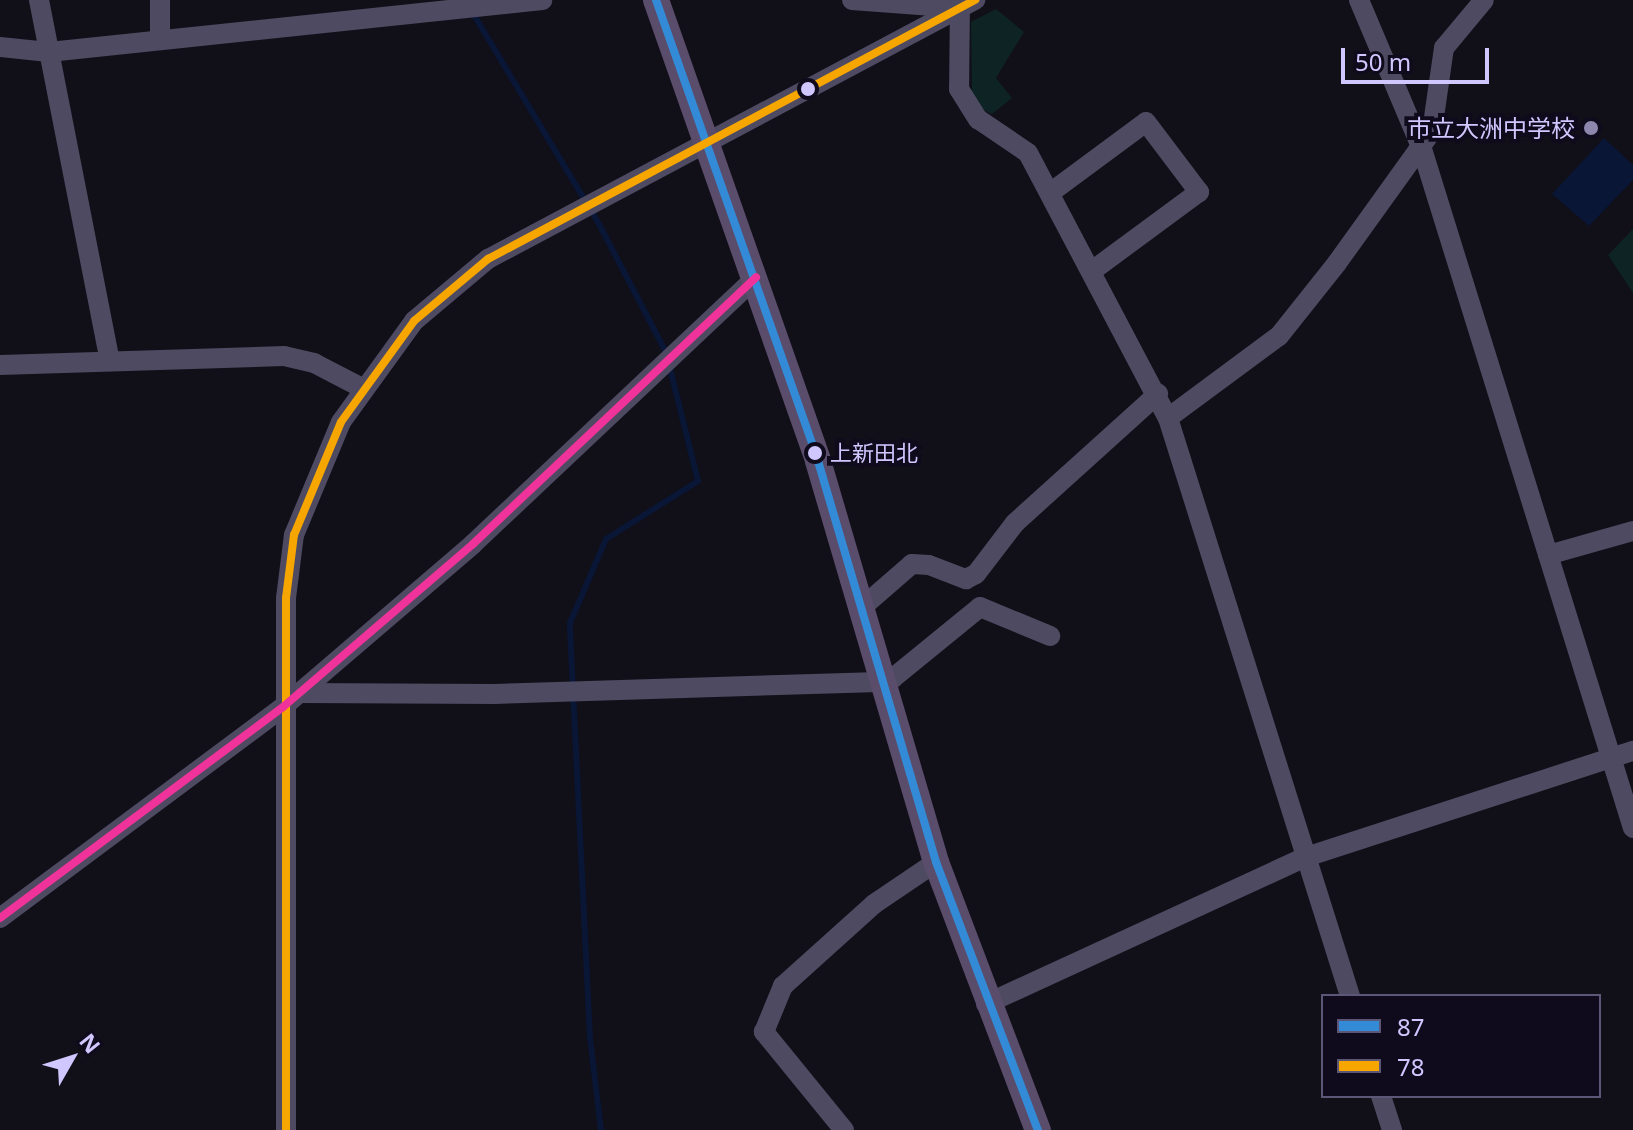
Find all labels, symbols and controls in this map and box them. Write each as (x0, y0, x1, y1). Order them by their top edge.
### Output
scale bar (1345, 32, 1493, 82)
text: 50 m (1355, 45, 1411, 78)
unlabelled marker (800, 81, 816, 97)
place label: 市立大洲中学校 (1407, 114, 1575, 142)
marker: 市立大洲中学校 (1582, 119, 1600, 137)
place label: 上新田北 (830, 440, 918, 466)
marker: 上新田北 (807, 445, 823, 461)
legend (1321, 994, 1601, 1098)
text: 87 (1397, 1010, 1424, 1043)
north arrow (32, 1018, 112, 1098)
text: N (73, 1026, 108, 1059)
text: 78 (1397, 1050, 1424, 1083)

